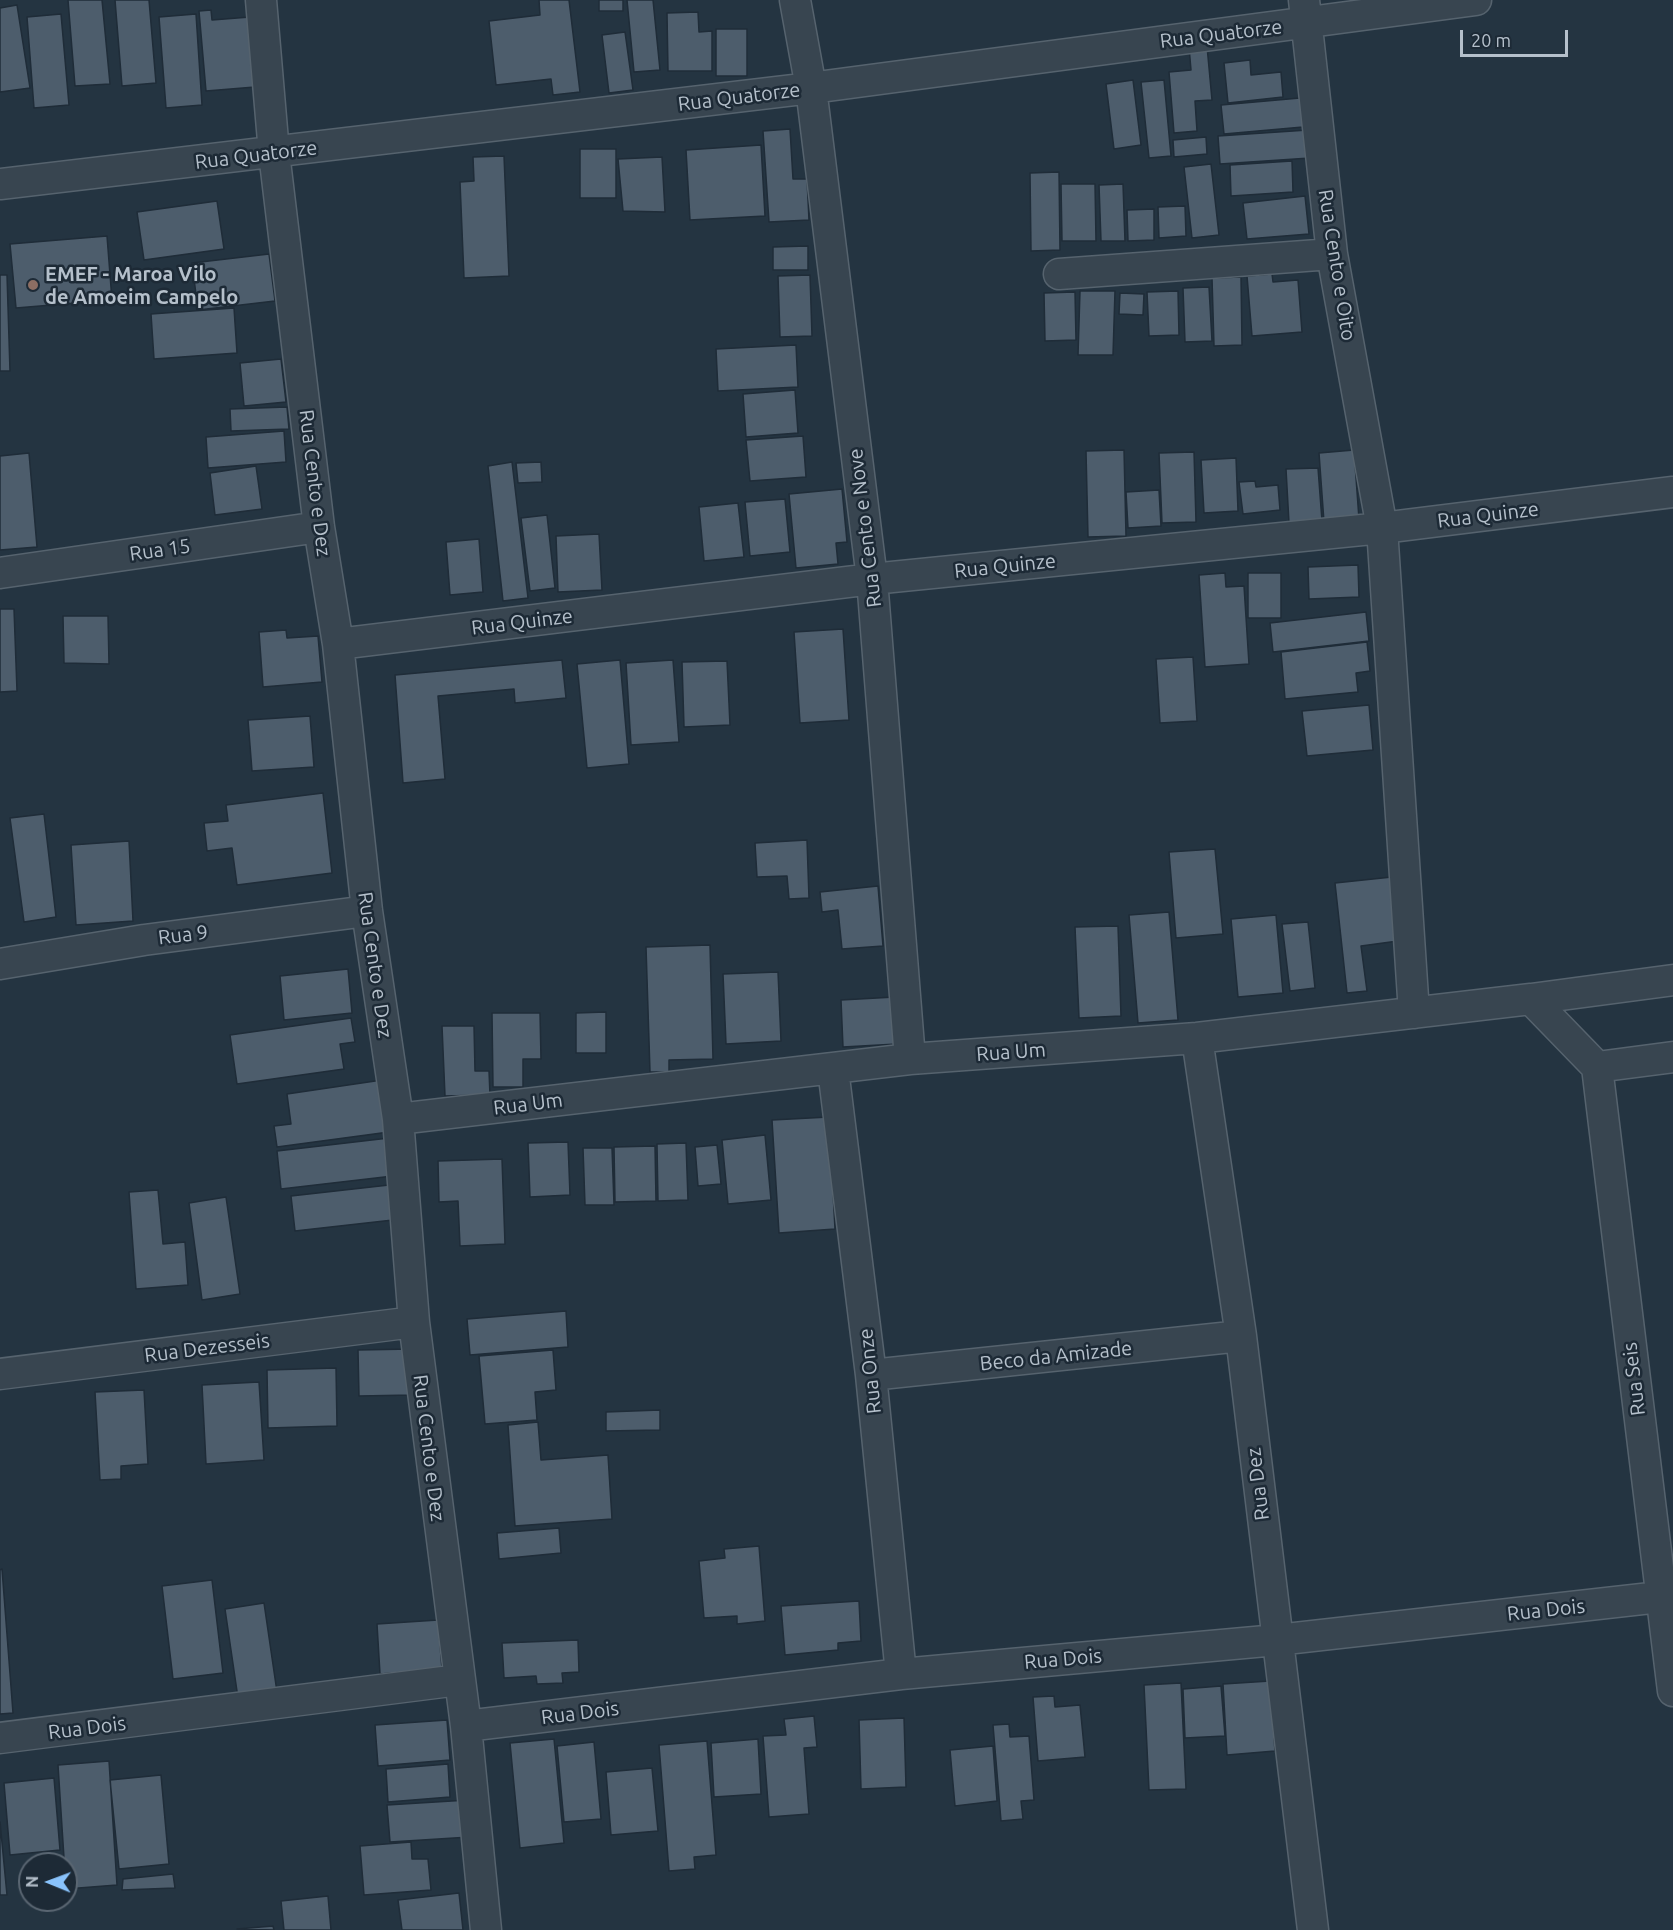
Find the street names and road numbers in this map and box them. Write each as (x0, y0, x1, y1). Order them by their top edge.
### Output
street label: Rua Quatorze (1158, 15, 1284, 53)
street label: Rua Quatorze (676, 78, 802, 116)
street label: Rua Quatorze (193, 136, 319, 174)
street label: Rua Cento e Oito (1313, 188, 1361, 342)
street label: Rua Cento e Dez (294, 408, 336, 558)
street label: Rua Cento e Nove (843, 447, 887, 609)
street label: Rua Quinze (1436, 497, 1540, 533)
street label: Rua 15 (128, 534, 192, 566)
street label: Rua Quinze (953, 549, 1057, 583)
street label: Rua Quinze (470, 604, 574, 640)
street label: Rua Cento e Dez (353, 890, 397, 1040)
street label: Rua 9 (157, 920, 209, 950)
street label: Rua Um (975, 1038, 1047, 1066)
street label: Rua Um (492, 1088, 564, 1120)
street label: Rua Onze (854, 1327, 886, 1415)
street label: Rua Dezesseis (143, 1328, 271, 1368)
street label: Beco da Amizade (979, 1336, 1133, 1376)
street label: Rua Seis (1618, 1341, 1650, 1417)
street label: Rua Cento e Dez (408, 1373, 450, 1523)
street label: Rua Dez (1242, 1446, 1274, 1522)
street label: Rua Dois (1506, 1594, 1586, 1626)
street label: Rua Dois (1023, 1644, 1103, 1674)
street label: Rua Dois (540, 1696, 620, 1730)
street label: Rua Dois (47, 1711, 127, 1745)

